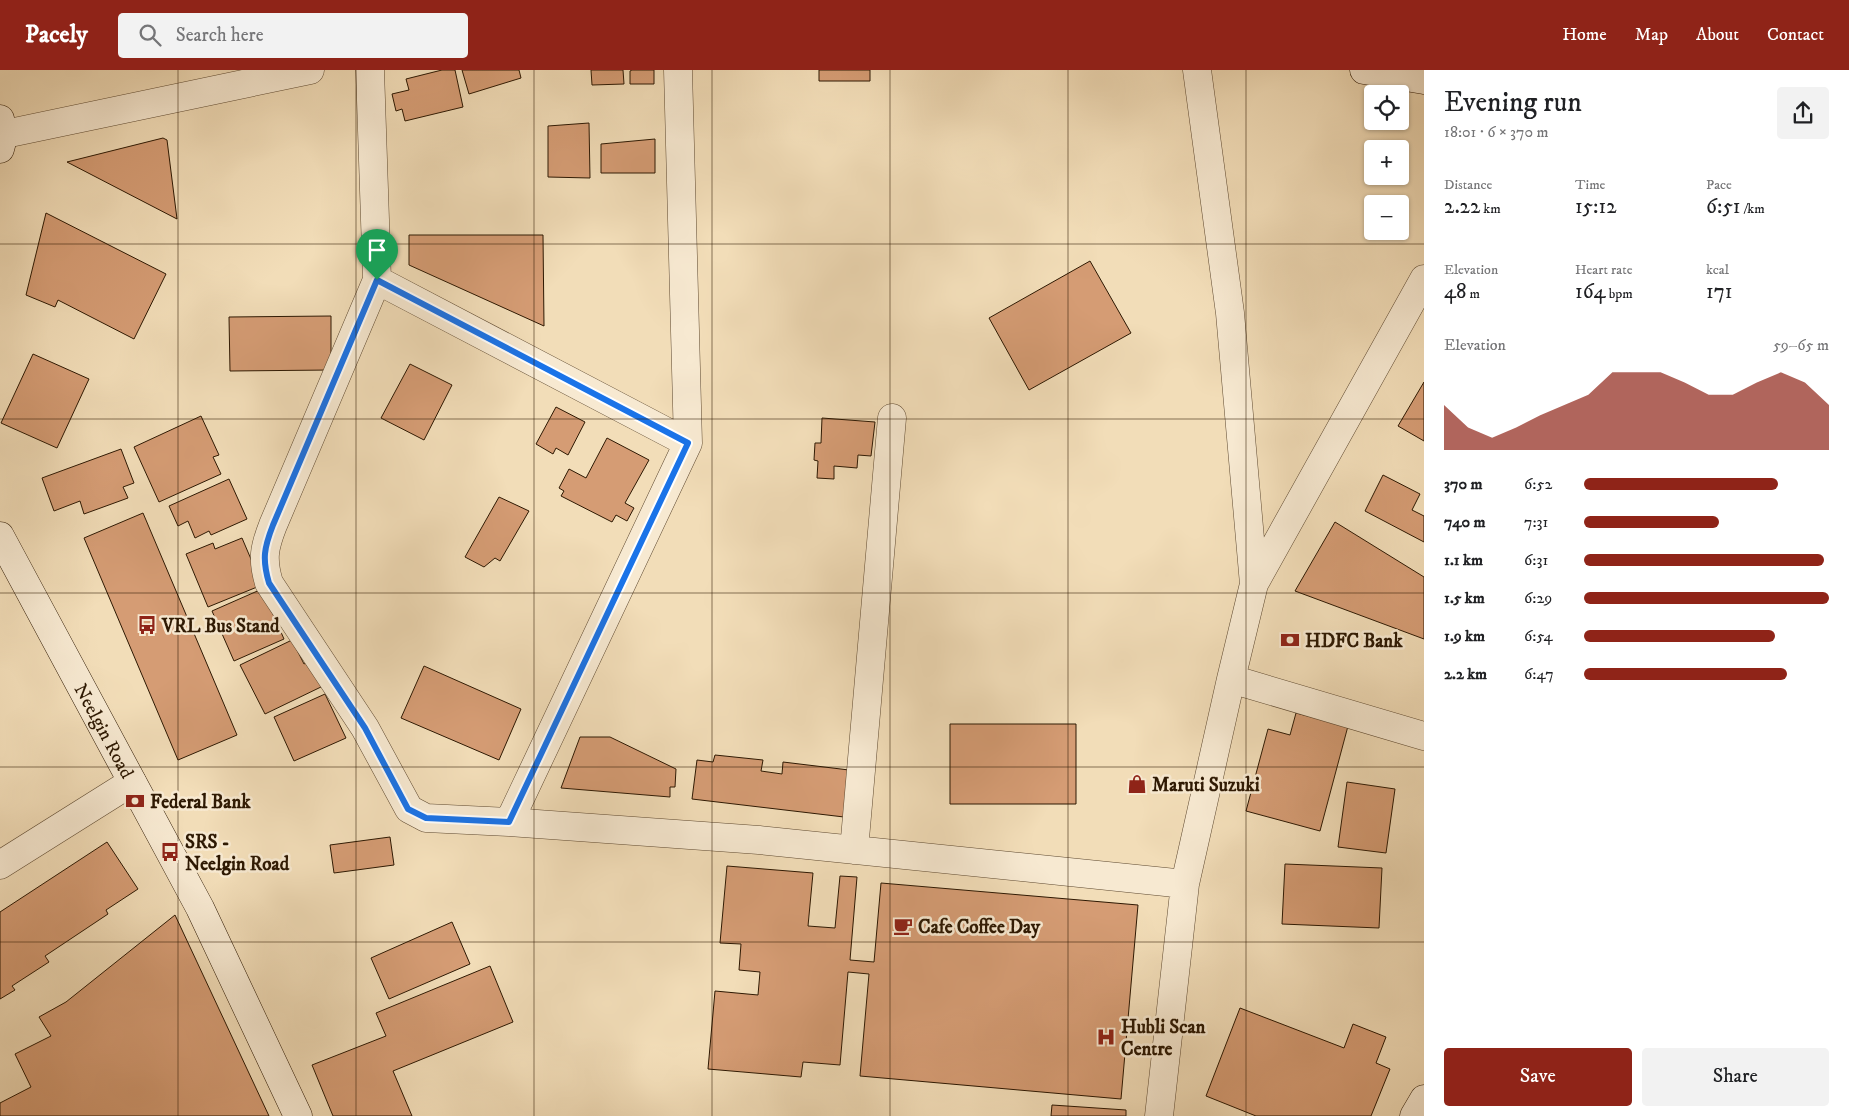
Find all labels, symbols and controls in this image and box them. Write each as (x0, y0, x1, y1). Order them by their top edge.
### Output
search box (118, 13, 468, 58)
text: Pacely (25, 20, 88, 50)
icon: search (136, 21, 164, 49)
text: Search here (176, 24, 264, 47)
text: Home (1562, 24, 1607, 46)
text: Map (1635, 24, 1668, 46)
text: About (1696, 24, 1739, 46)
text: Contact (1767, 24, 1824, 46)
map controls (1364, 85, 1409, 240)
button: locate (1364, 85, 1409, 130)
text: Evening run (1444, 85, 1582, 120)
button: share (1777, 87, 1829, 139)
text: 18:01 · 6 × 370 m (1444, 122, 1548, 142)
button: + (1364, 140, 1409, 185)
text: Distance (1444, 176, 1492, 194)
text: Time (1575, 176, 1605, 194)
text: Pace (1706, 176, 1732, 194)
text: 2.22 (1444, 194, 1480, 220)
text: 15:12 (1575, 194, 1617, 220)
text: 6:51 (1706, 194, 1741, 220)
button: − (1364, 195, 1409, 240)
text: km (1480, 200, 1501, 218)
text: /km (1741, 200, 1765, 218)
pin (356, 229, 398, 280)
icon: arrive (363, 236, 391, 264)
text: Elevation (1444, 261, 1498, 279)
text: Heart rate (1575, 261, 1632, 279)
text: kcal (1706, 261, 1729, 279)
text: 48 (1444, 279, 1467, 305)
text: 164 (1575, 279, 1606, 305)
text: 171 (1706, 279, 1733, 305)
text: m (1467, 285, 1480, 303)
text: bpm (1606, 285, 1633, 303)
text: Elevation (1444, 335, 1506, 355)
text: 59–65 m (1773, 335, 1829, 355)
text: 370 m (1444, 474, 1482, 494)
text: 6:52 (1524, 474, 1552, 494)
text: 740 m (1444, 512, 1485, 532)
text: 7:31 (1524, 512, 1548, 532)
text: 1.1 km (1444, 550, 1483, 570)
text: 6:31 (1524, 550, 1548, 570)
text: 1.5 km (1444, 588, 1485, 608)
text: 6:29 (1524, 588, 1552, 608)
bus stop icon: VRL Bus Stand (136, 614, 158, 636)
place label: VRL Bus Stand (161, 615, 280, 638)
text: 1.9 km (1444, 626, 1485, 646)
text: 6:54 (1524, 626, 1553, 646)
bank icon: HDFC Bank (1279, 629, 1301, 651)
place label: HDFC Bank (1305, 630, 1403, 653)
text: 2.2 km (1444, 664, 1487, 684)
text: 6:47 (1524, 664, 1554, 684)
street label: Neelgin Road (69, 680, 138, 783)
shop icon: Maruti Suzuki (1126, 773, 1148, 795)
place label: Maruti Suzuki (1152, 774, 1260, 797)
bank icon: Federal Bank (124, 790, 146, 812)
place label: Federal Bank (150, 791, 251, 814)
place label: SRS - Neelgin Road (185, 831, 290, 876)
bus stop icon: SRS - Neelgin Road (159, 841, 181, 863)
cafe icon: Cafe Coffee Day (892, 915, 914, 937)
place label: Cafe Coffee Day (918, 916, 1041, 939)
place label: Hubli Scan Centre (1121, 1016, 1207, 1061)
hospital icon: Hubli Scan Centre (1095, 1026, 1117, 1048)
button: Save (1444, 1048, 1632, 1106)
button: Share (1642, 1048, 1829, 1106)

